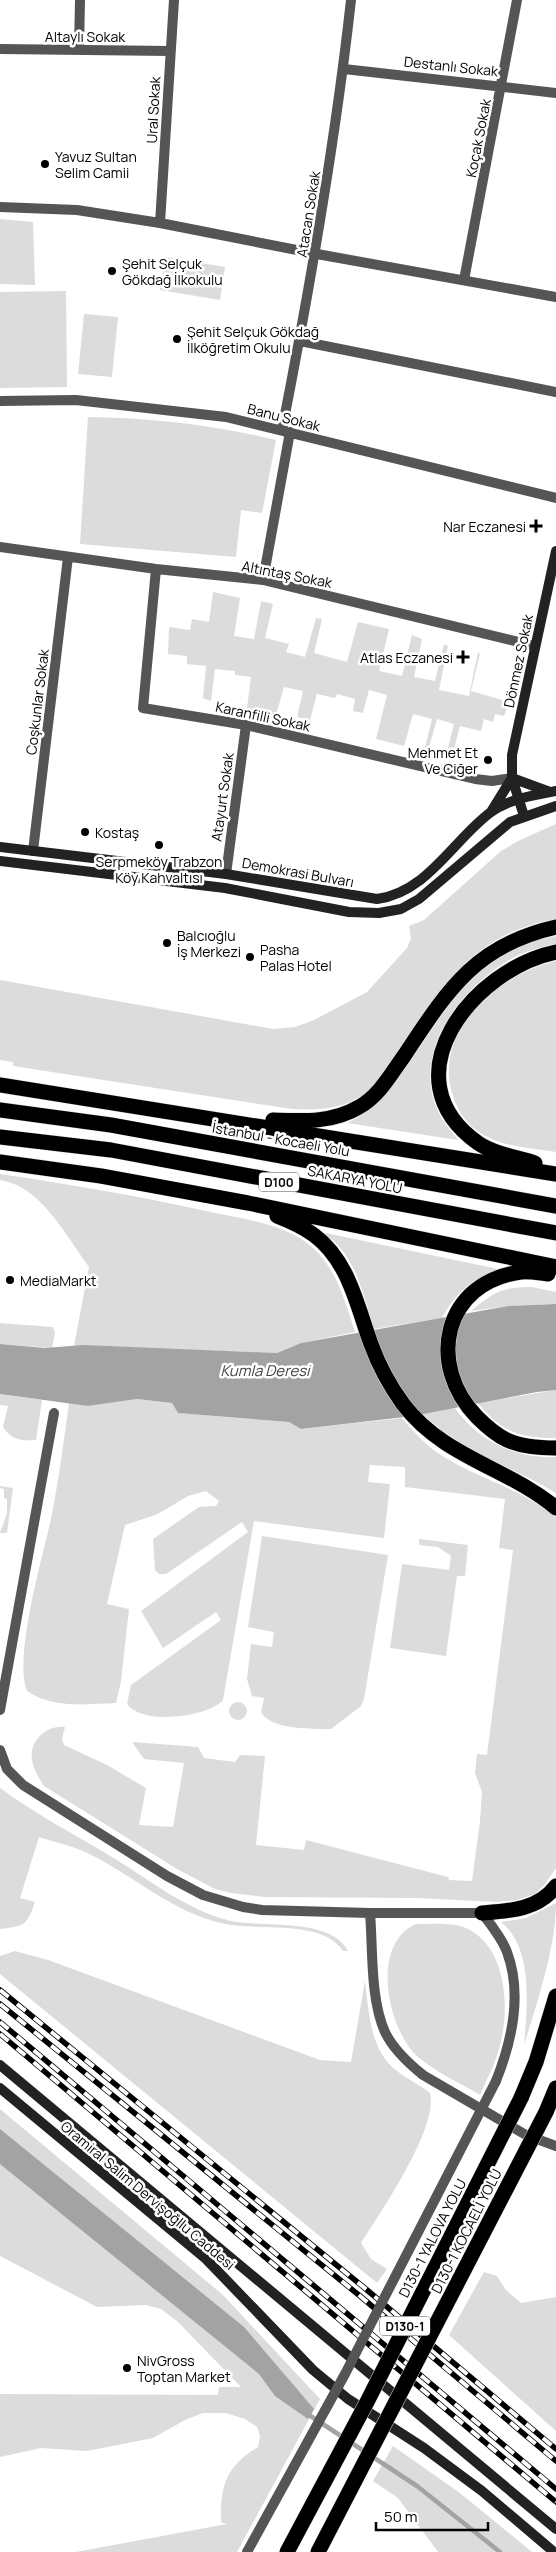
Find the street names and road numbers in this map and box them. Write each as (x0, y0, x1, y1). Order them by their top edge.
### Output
street label: Altaylı Sokak (45, 27, 126, 46)
street label: Destanlı Sokak (403, 52, 500, 80)
street label: Ural Sokak (142, 75, 164, 144)
street label: Koçak Sokak (461, 96, 495, 179)
street label: Atacan Sokak (292, 168, 324, 259)
street label: Banu Sokak (246, 399, 323, 435)
street label: Altıntaş Sokak (240, 556, 335, 592)
street label: Dönmez Sokak (499, 612, 537, 709)
street label: Coşkunlar Sokak (21, 647, 53, 756)
street label: Karanfilli Sokak (214, 697, 313, 736)
street label: Atayurt Sokak (206, 750, 238, 843)
street label: Demokrasi Bulvarı (241, 853, 355, 891)
street label: İstanbul - Kocaeli Yolu (211, 1118, 351, 1160)
street label: SAKARYA YOLU (306, 1161, 404, 1197)
road number: D100 (259, 1172, 299, 1192)
street label: Oramiral Salim Dervişoğllu Caddesi (57, 2116, 239, 2274)
street label: D130-1 KOCAELİ YOLU (426, 2165, 506, 2297)
street label: D130-1 YALOVA YOLU (394, 2175, 470, 2301)
road number: D130-1 (380, 2316, 430, 2336)

